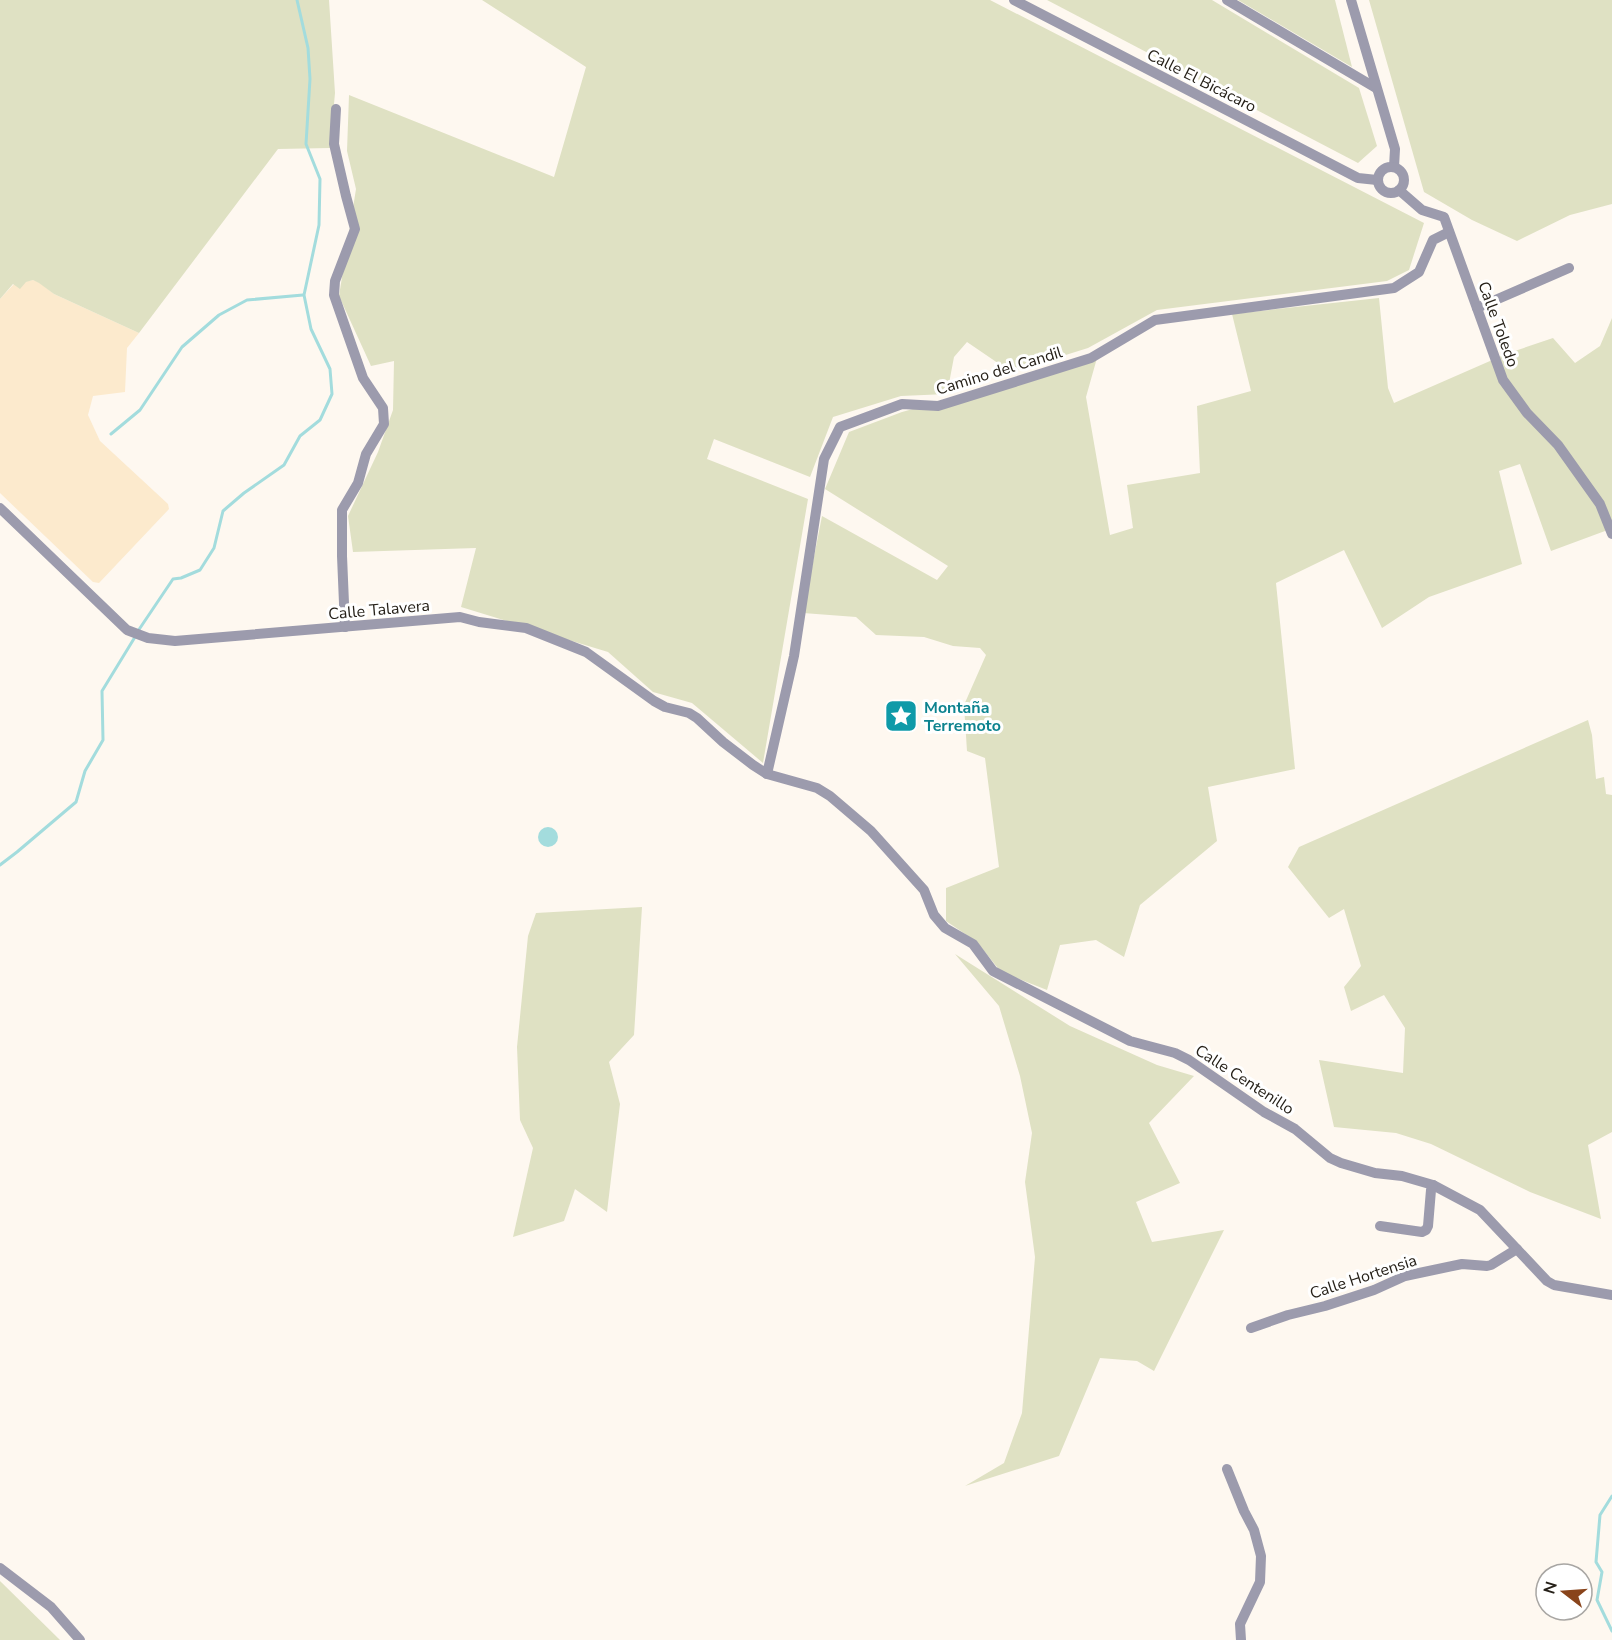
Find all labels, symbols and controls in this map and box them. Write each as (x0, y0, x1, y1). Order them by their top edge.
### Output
street label: Calle El Bicácaro (1143, 44, 1260, 118)
street label: Calle Toledo (1472, 278, 1524, 370)
street label: Camino del Candil (933, 341, 1065, 401)
street label: Calle Talavera (327, 595, 431, 625)
place label: Montaña Terremoto (924, 697, 1001, 737)
place icon: Montaña Terremoto (883, 698, 919, 734)
street label: Calle Centenillo (1191, 1040, 1298, 1120)
street label: Calle Hortensia (1307, 1249, 1420, 1305)
north arrow (1534, 1562, 1594, 1622)
text: N (1538, 1579, 1563, 1597)

